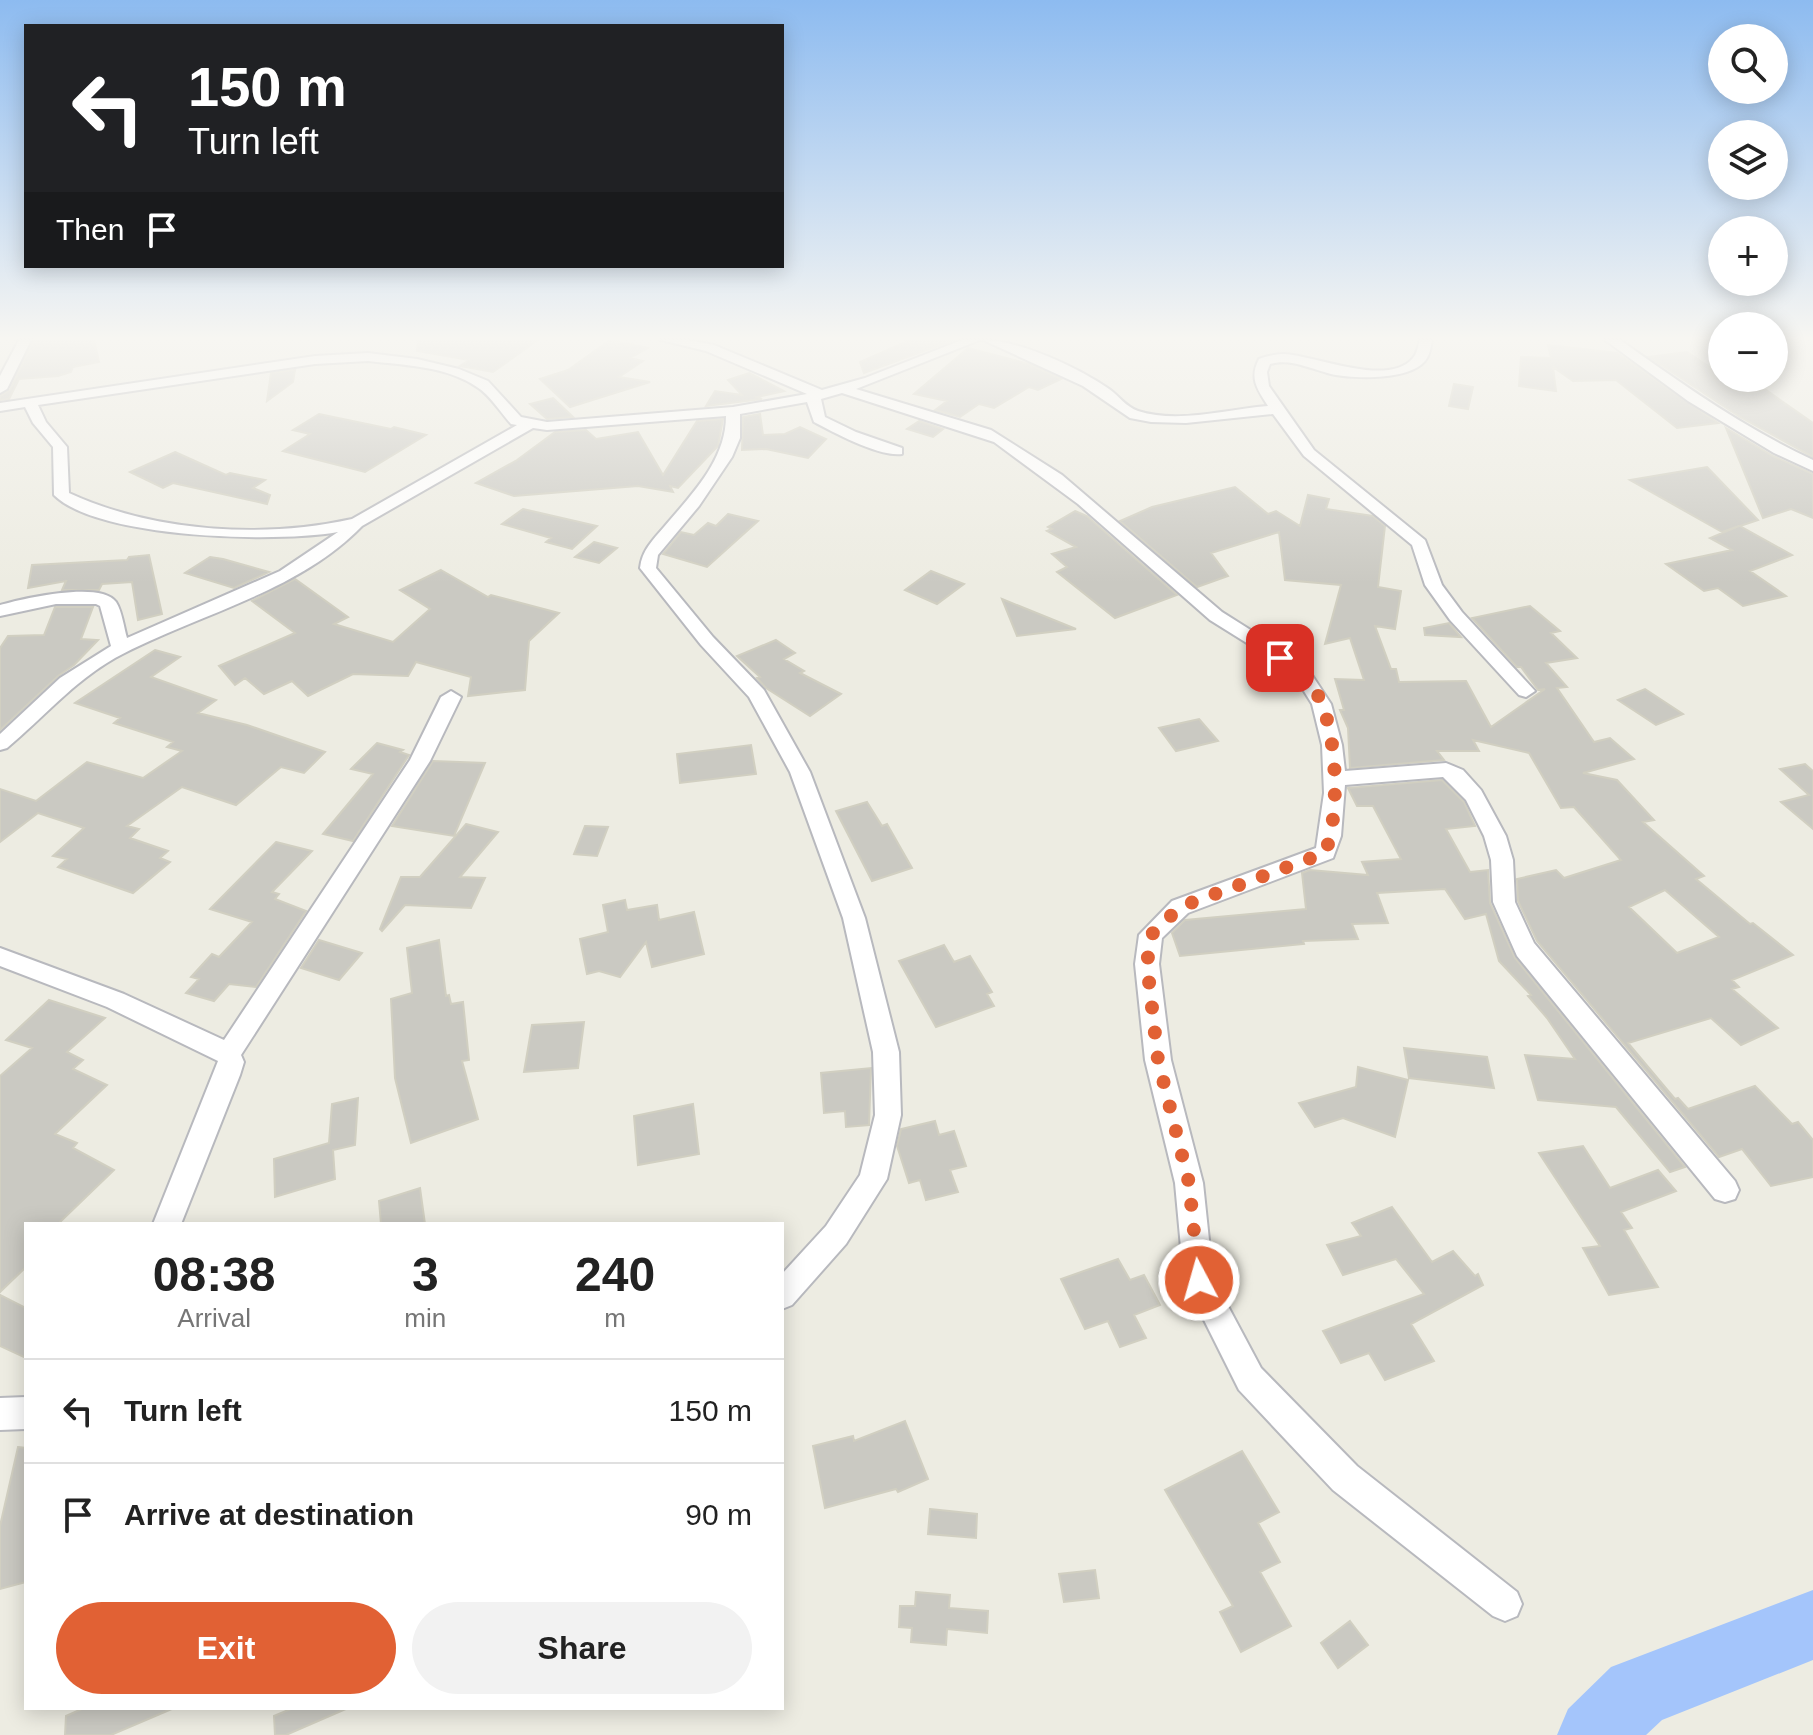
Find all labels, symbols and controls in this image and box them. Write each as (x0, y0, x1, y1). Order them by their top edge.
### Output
map controls (1708, 24, 1788, 392)
button: search (1708, 24, 1788, 104)
text: 150 m (188, 55, 347, 118)
icon: left (56, 56, 160, 160)
button: layers (1708, 120, 1788, 200)
text: Turn left (188, 121, 319, 162)
icon: arrive (140, 208, 184, 252)
text: Then (56, 213, 124, 246)
button: + (1708, 216, 1788, 296)
button: − (1708, 312, 1788, 392)
pin (1246, 624, 1314, 692)
icon: arrive (1258, 636, 1302, 680)
position arrow (1157, 1238, 1241, 1322)
text: 08:38 (153, 1248, 276, 1301)
text: 3 (412, 1248, 439, 1301)
text: 240 (575, 1248, 655, 1301)
text: Arrival (177, 1303, 251, 1333)
text: min (404, 1303, 446, 1333)
text: m (604, 1303, 626, 1333)
icon: left (56, 1389, 100, 1433)
text: Turn left (124, 1394, 242, 1427)
text: 150 m (669, 1394, 752, 1427)
icon: arrive (56, 1493, 100, 1537)
text: Arrive at destination (124, 1498, 414, 1531)
text: 90 m (685, 1498, 752, 1531)
button: Exit (56, 1602, 396, 1694)
button: Share (412, 1602, 752, 1694)

